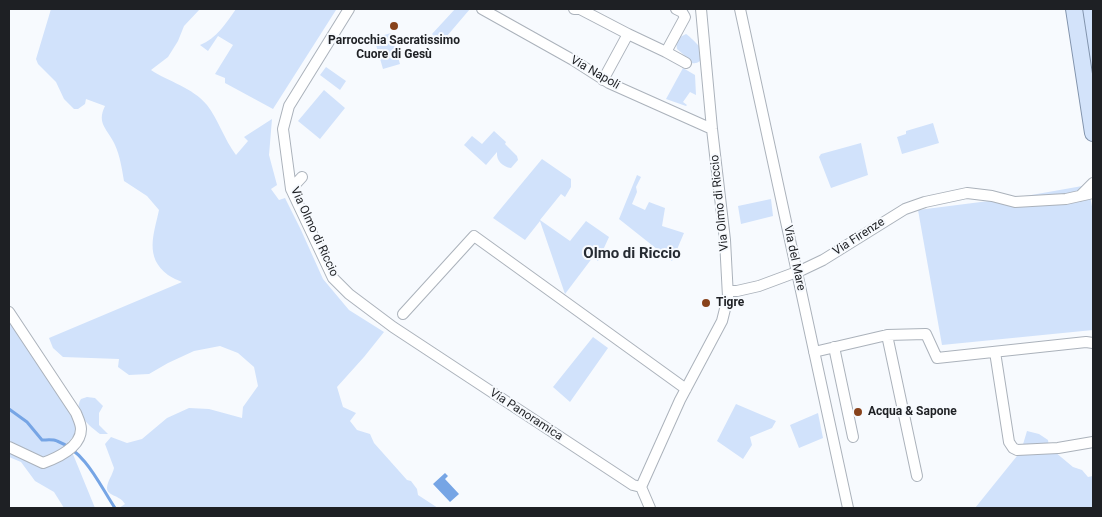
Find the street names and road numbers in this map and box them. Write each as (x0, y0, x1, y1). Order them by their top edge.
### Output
street label: Via Napoli (568, 53, 622, 93)
street label: Via Olmo di Riccio (708, 154, 732, 252)
street label: Via Olmo di Riccio (287, 185, 341, 279)
street label: Via Firenze (830, 215, 888, 259)
street label: Via del Mare (780, 224, 808, 292)
street label: Via Panoramica (487, 386, 565, 444)

